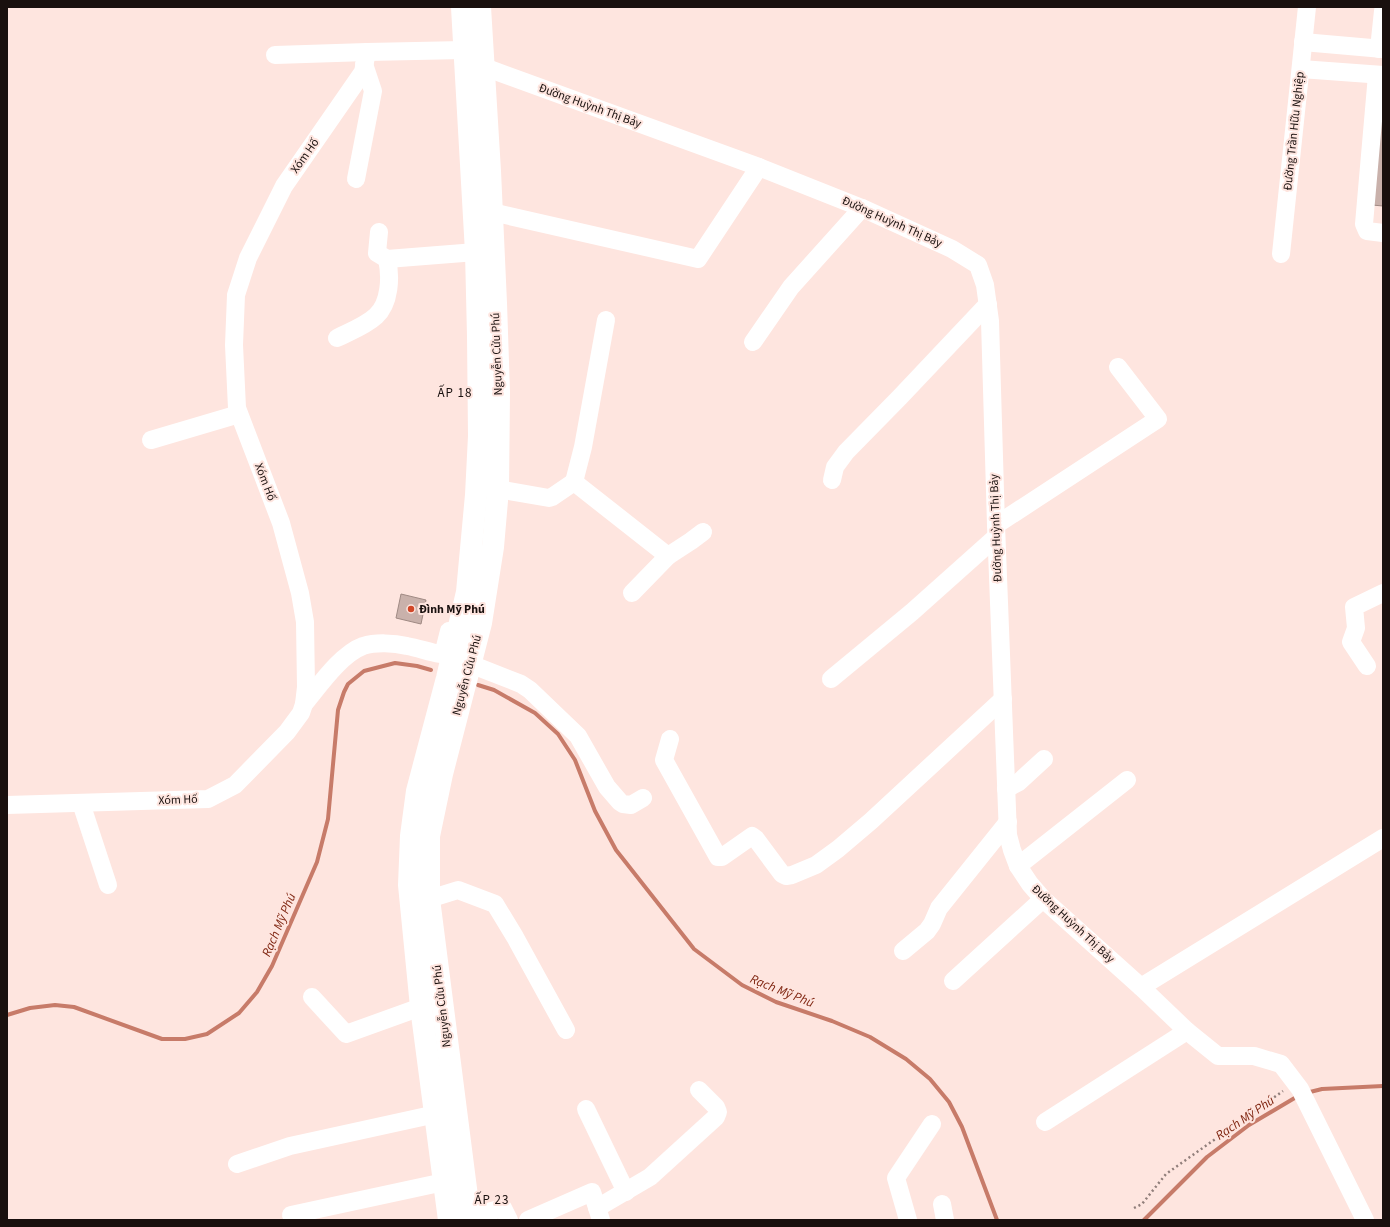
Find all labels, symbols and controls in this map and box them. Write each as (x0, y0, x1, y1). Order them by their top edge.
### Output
street label: Đường Trần Hữu Nghiệp (1279, 70, 1309, 191)
street label: Đường Huỳnh Thị Bảy (536, 80, 644, 133)
street label: Xóm Hố (287, 135, 324, 177)
street label: Đường Huỳnh Thị Bảy (839, 192, 945, 252)
street label: Nguyễn Cửu Phú (487, 312, 507, 396)
district label: ẤP 18 (438, 384, 472, 402)
street label: Xóm Hố (250, 461, 280, 504)
street label: Đường Huỳnh Thị Bảy (986, 473, 1006, 582)
place label: Đình Mỹ Phú (419, 601, 485, 618)
marker: Đình Mỹ Phú (406, 604, 416, 614)
street label: Nguyễn Cửu Phú (448, 633, 486, 717)
street label: Xóm Hố (158, 791, 198, 809)
street label: Đường Huỳnh Thị Bảy (1028, 881, 1119, 967)
water label: Rạch Mỹ Phú (258, 890, 301, 960)
street label: Nguyễn Cửu Phú (429, 964, 455, 1048)
water label: Rạch Mỹ Phú (747, 970, 817, 1012)
water label: Rạch Mỹ Phú (1212, 1092, 1278, 1144)
district label: ẤP 23 (475, 1191, 509, 1209)

